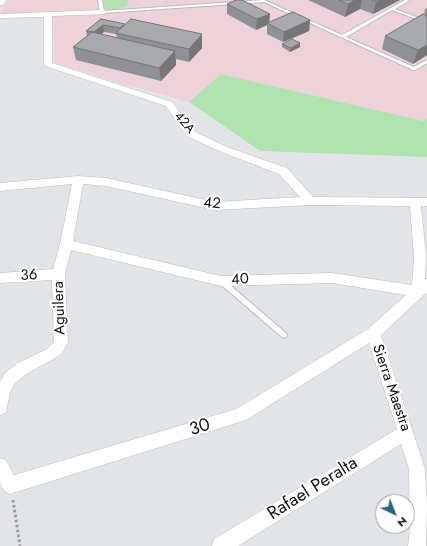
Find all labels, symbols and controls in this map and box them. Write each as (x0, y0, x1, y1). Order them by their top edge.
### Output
street label: 42A (170, 109, 198, 137)
street label: 42 (202, 194, 222, 214)
street label: 36 (20, 267, 38, 285)
street label: 40 (231, 271, 249, 289)
street label: Aguilera (50, 281, 70, 335)
street label: Sierra Maestra (368, 342, 414, 434)
street label: 30 (187, 415, 213, 441)
street label: Rafael Peralta (264, 453, 362, 525)
north arrow (375, 494, 415, 534)
text: N (394, 513, 411, 531)

